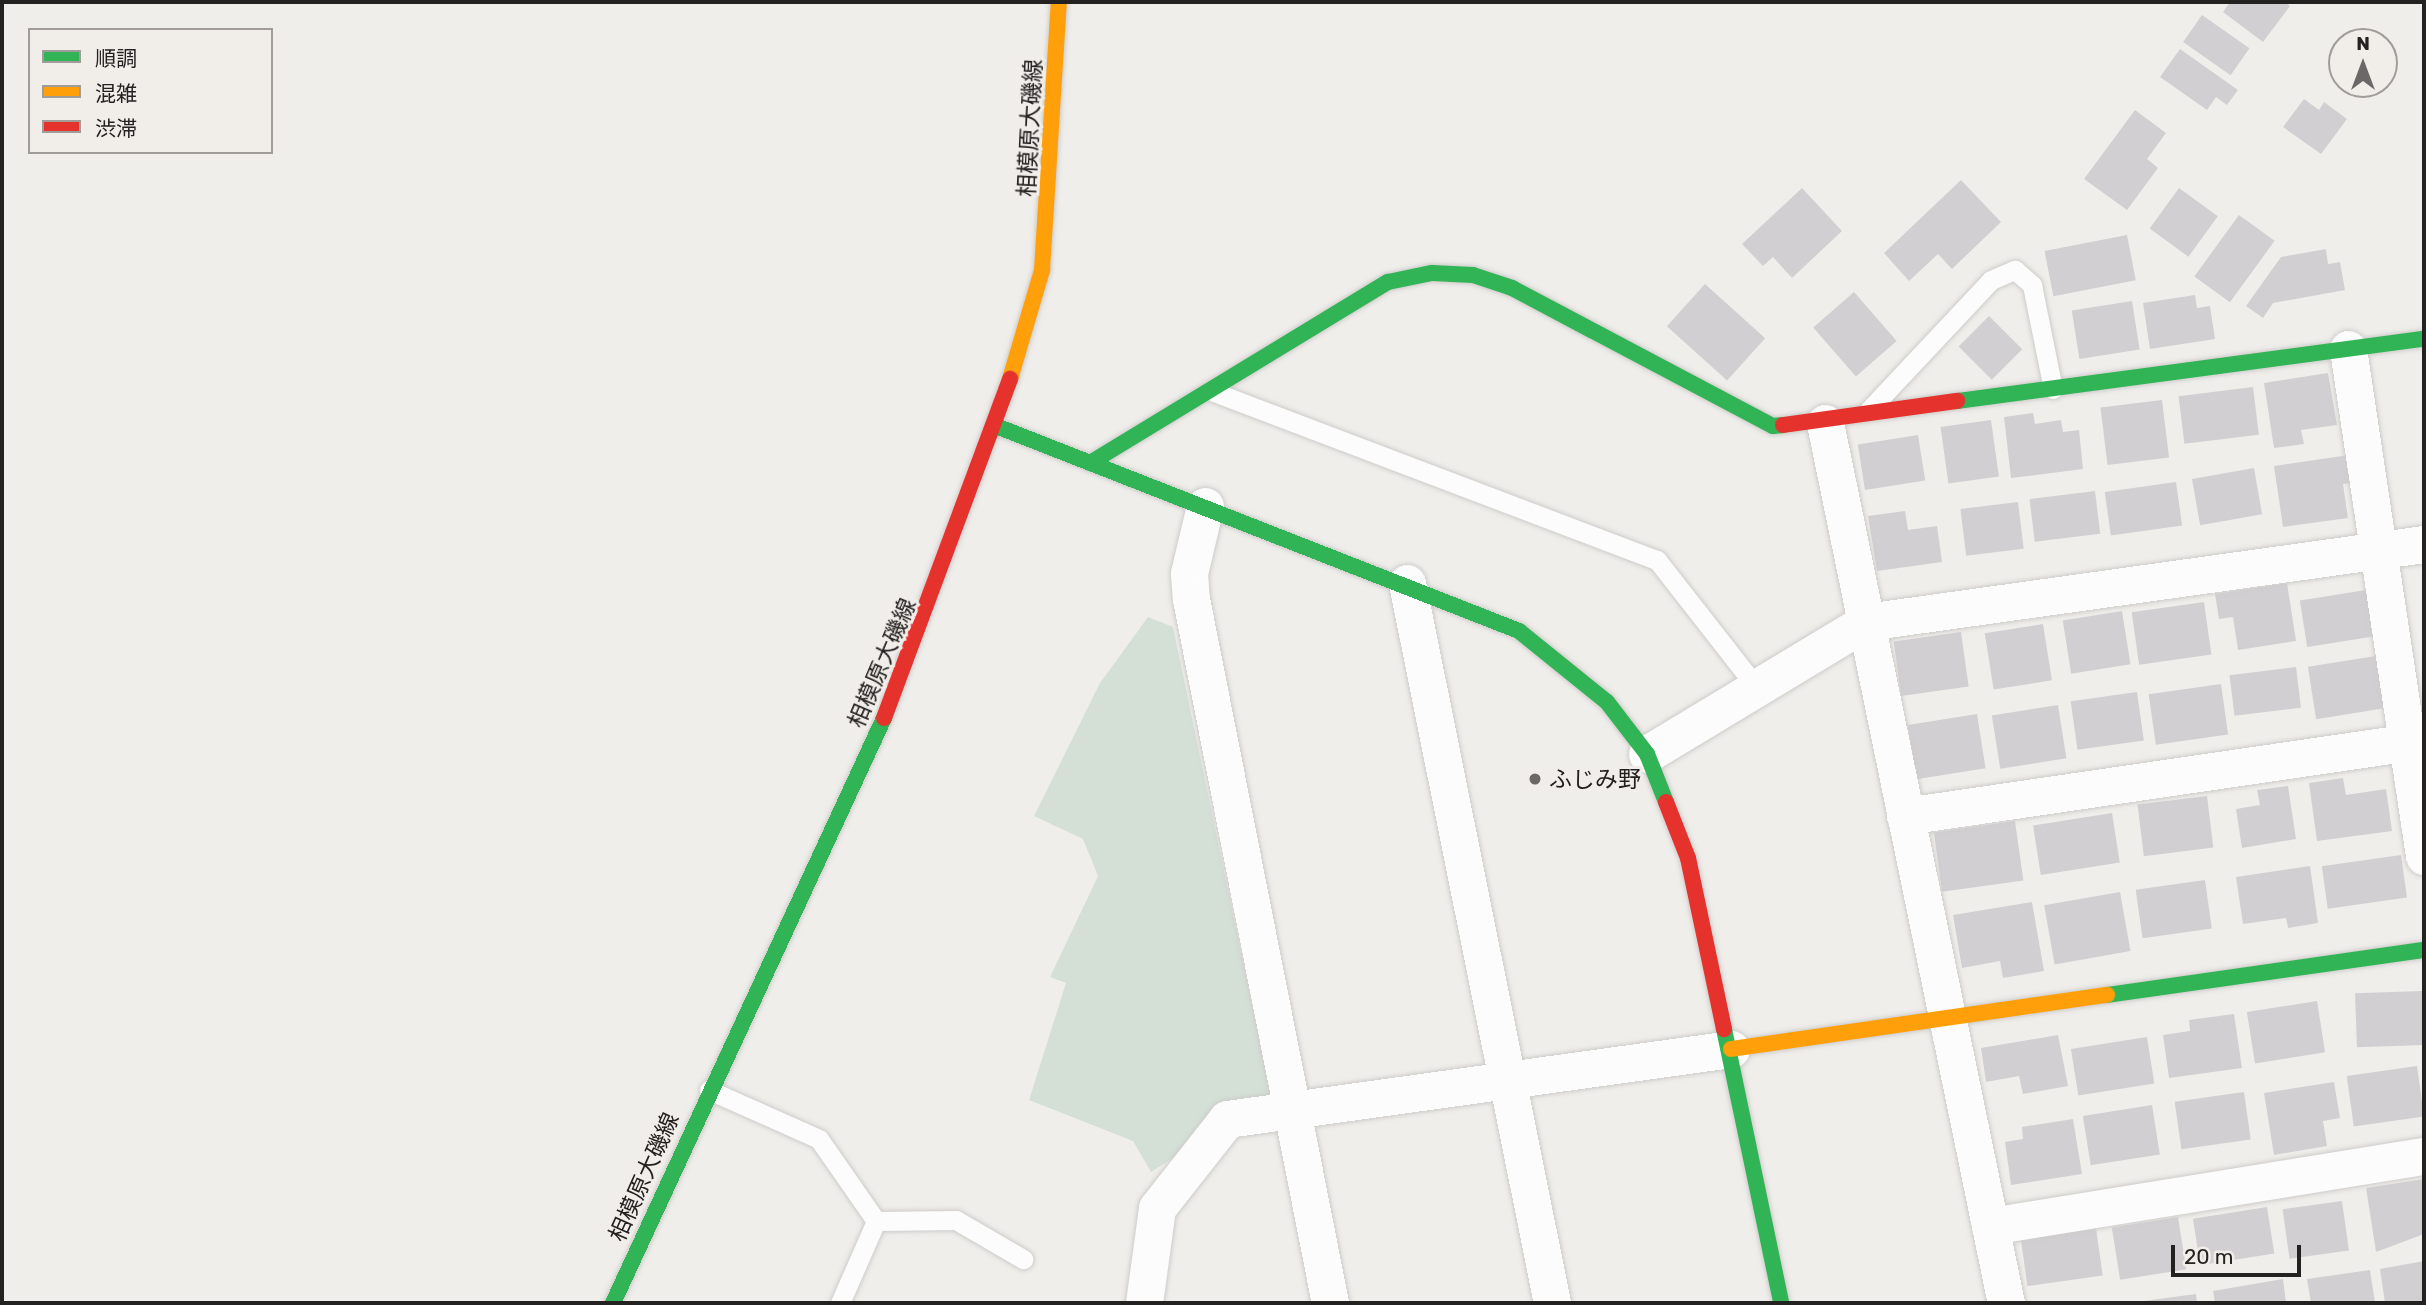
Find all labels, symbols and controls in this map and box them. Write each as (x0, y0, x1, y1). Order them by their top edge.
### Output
legend (28, 28, 273, 154)
north arrow (2328, 28, 2398, 98)
text: N (2356, 32, 2370, 55)
text: 順調 (95, 46, 137, 71)
street label: 相模原大磯線 (1013, 58, 1047, 198)
text: 混雑 (95, 81, 137, 106)
text: 渋滞 (95, 116, 137, 141)
street label: 相模原大磯線 (842, 594, 922, 732)
place label: ふじみ野 (1549, 765, 1641, 793)
marker: ふじみ野 (1527, 771, 1543, 787)
street label: 相模原大磯線 (603, 1108, 685, 1246)
scale bar (2174, 1232, 2304, 1276)
text: 20 m (2184, 1244, 2233, 1269)

